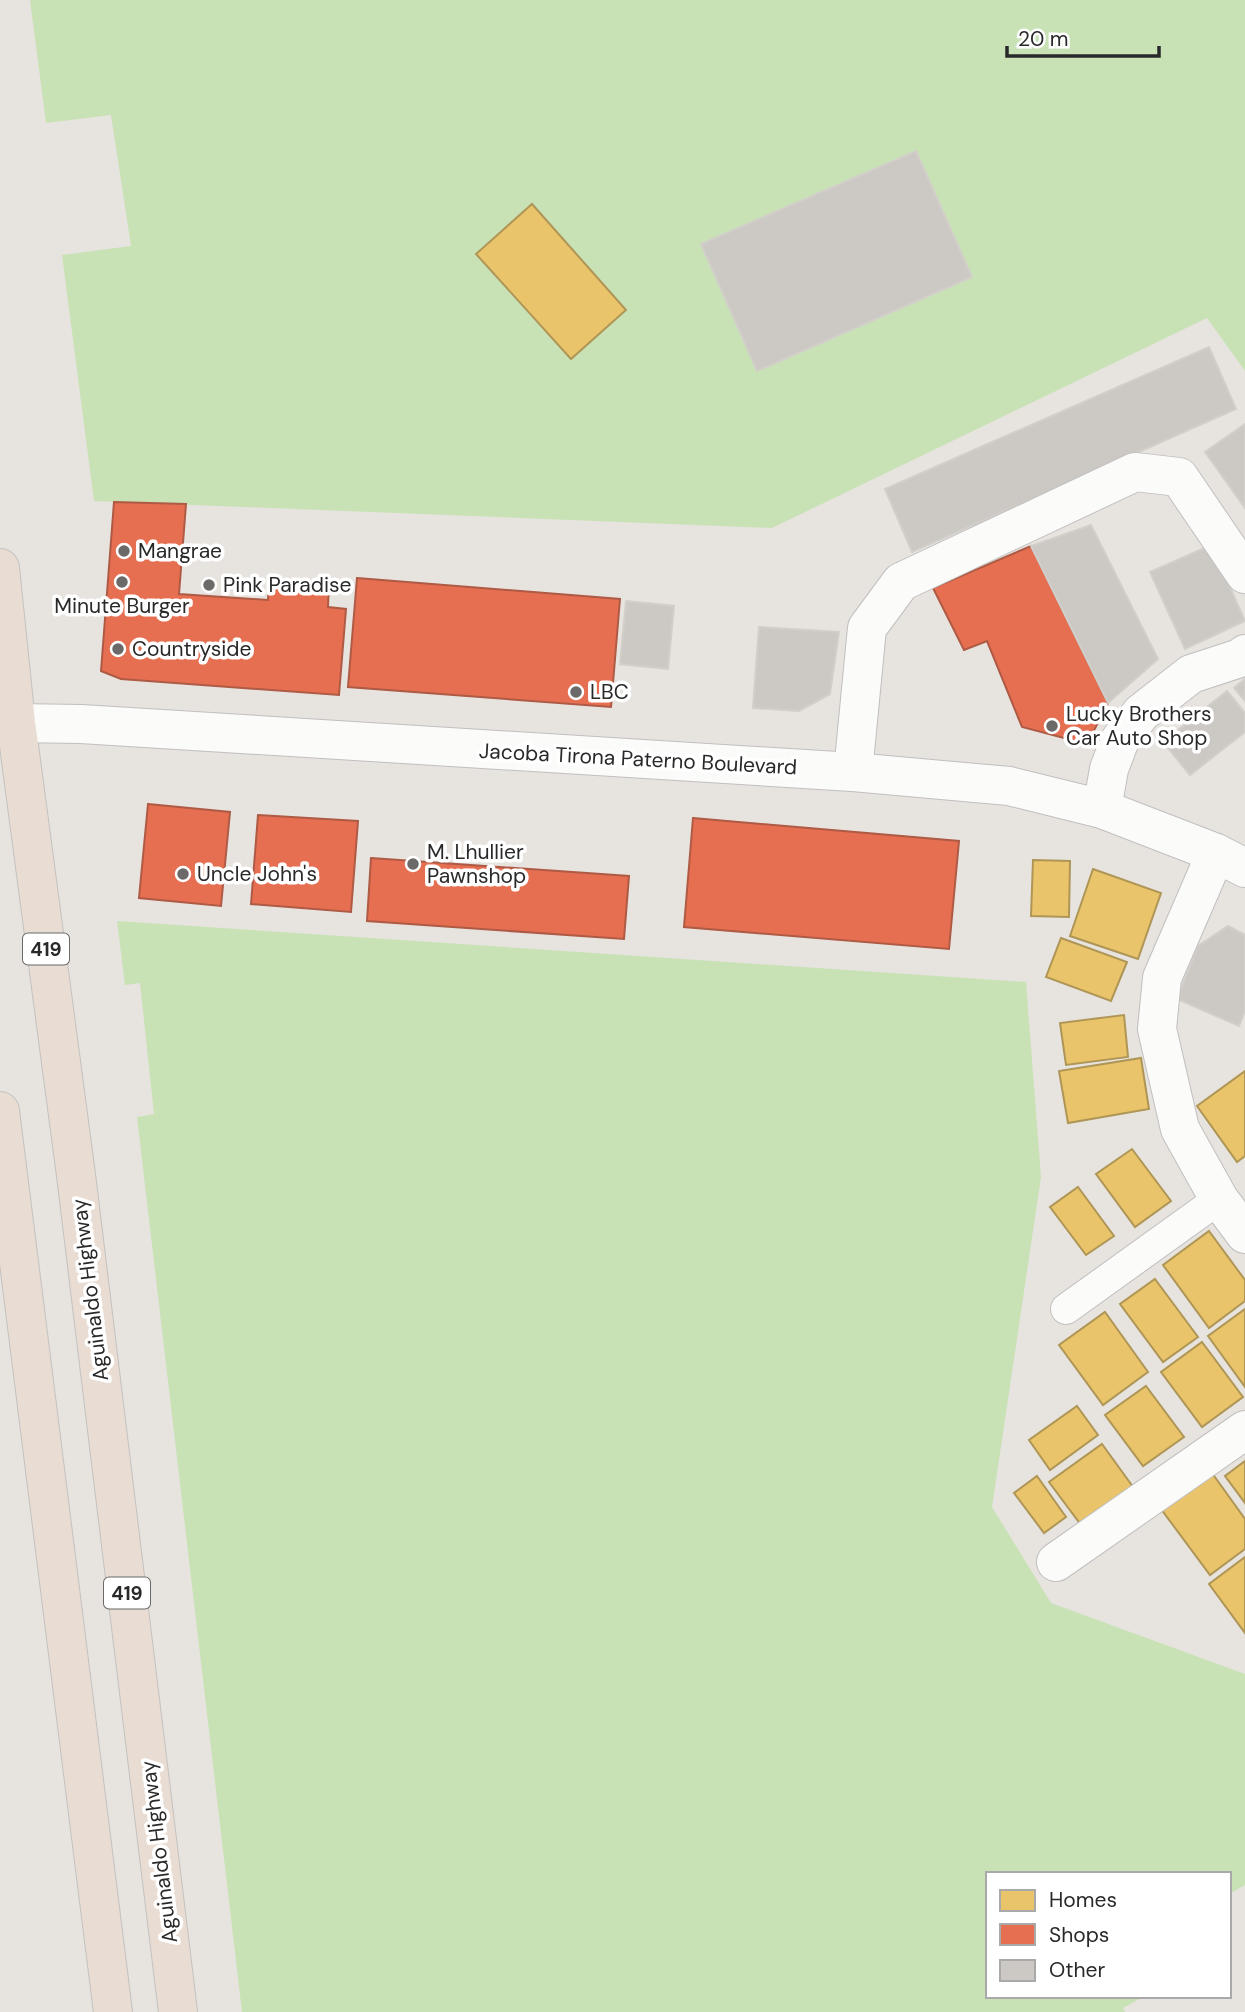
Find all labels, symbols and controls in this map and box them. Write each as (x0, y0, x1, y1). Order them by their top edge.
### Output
scale bar (1007, 14, 1159, 58)
text: 20 m (1018, 25, 1069, 53)
place label: Mangrae (138, 537, 222, 565)
marker: Mangrae (116, 543, 132, 559)
place label: Pink Paradise (223, 571, 352, 599)
marker: Minute Burger (114, 574, 130, 590)
marker: Pink Paradise (201, 577, 217, 593)
place label: Minute Burger (54, 592, 190, 620)
place label: Countryside (132, 635, 251, 663)
marker: Countryside (110, 641, 126, 657)
place label: LBC (590, 678, 629, 706)
marker: LBC (568, 684, 584, 700)
place label: Lucky Brothers Car Auto Shop (1066, 700, 1212, 752)
marker: Lucky Brothers Car Auto Shop (1044, 718, 1060, 734)
street label: Jacoba Tirona Paterno Boulevard (478, 737, 798, 781)
place label: M. Lhullier Pawnshop (427, 838, 526, 890)
marker: M. Lhullier Pawnshop (405, 856, 421, 872)
place label: Uncle John's (197, 860, 317, 888)
marker: Uncle John's (175, 866, 191, 882)
road number: 419 (23, 934, 69, 965)
street label: Aguinaldo Highway (65, 1197, 115, 1383)
road number: 419 (104, 1578, 150, 1609)
street label: Aguinaldo Highway (134, 1759, 184, 1945)
legend (986, 1872, 1231, 1998)
text: Homes (1049, 1886, 1117, 1914)
text: Shops (1049, 1921, 1109, 1949)
text: Other (1049, 1956, 1105, 1984)

